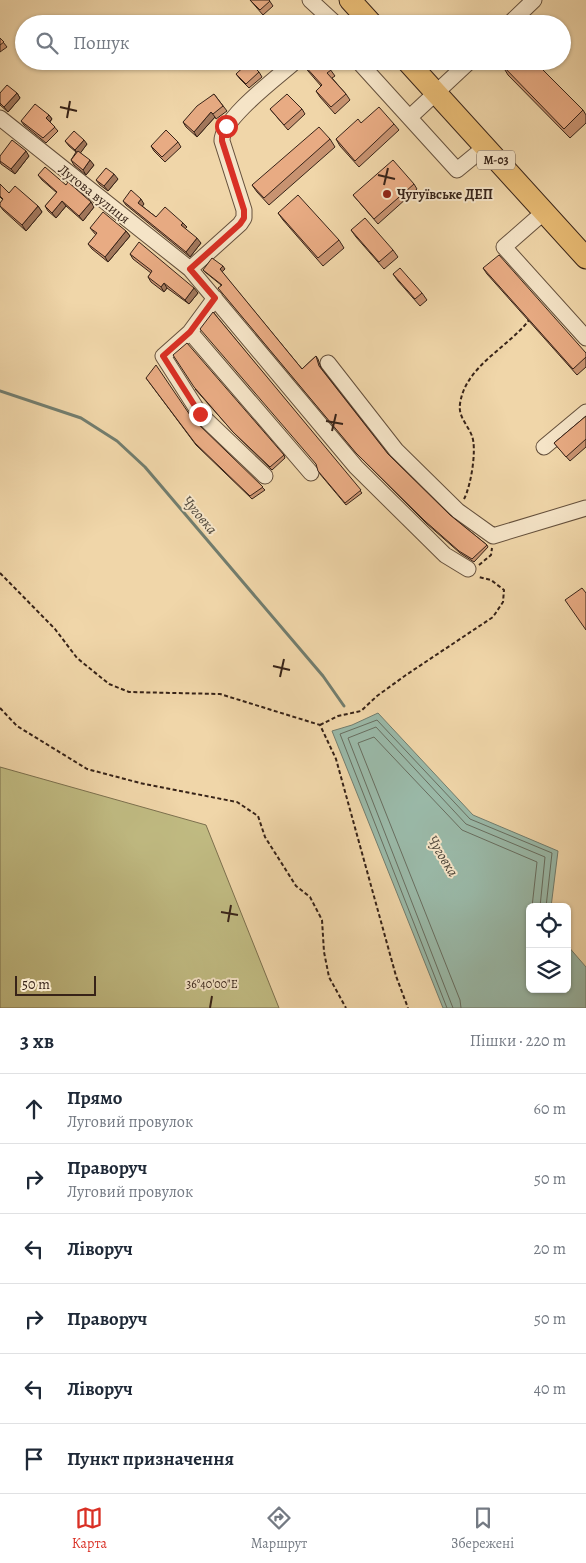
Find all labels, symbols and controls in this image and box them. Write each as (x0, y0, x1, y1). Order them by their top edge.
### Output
search box (15, 15, 571, 70)
icon: search (33, 29, 61, 57)
text: Пошук (73, 30, 130, 56)
route start (215, 115, 238, 138)
road number: М-03 (477, 150, 515, 170)
street label: Лугова вулиця (54, 160, 134, 228)
place label: Чугуївське ДЕП (397, 185, 493, 204)
marker: Чугуївське ДЕП (381, 188, 393, 200)
route end (189, 403, 212, 426)
water label: Чуговка (178, 491, 222, 539)
water label: Чуговка (423, 832, 463, 880)
map controls (526, 903, 571, 993)
button: locate (526, 903, 571, 948)
button: layers (526, 948, 571, 993)
scale bar (15, 973, 96, 996)
text: 50 m (22, 975, 50, 994)
text: 36°40'00"E (186, 976, 238, 992)
text: 3 хв (20, 1027, 54, 1055)
text: Пішки · 220 m (470, 1030, 566, 1052)
text: Прямо (67, 1085, 122, 1111)
icon: ahead (20, 1095, 48, 1123)
text: 60 m (534, 1098, 566, 1120)
text: Луговий провулок (67, 1111, 193, 1133)
text: Праворуч (67, 1155, 147, 1181)
icon: right (20, 1165, 48, 1193)
text: 50 m (534, 1168, 566, 1190)
text: Луговий провулок (67, 1181, 193, 1203)
icon: left (20, 1235, 48, 1263)
text: Ліворуч (67, 1236, 133, 1262)
text: 20 m (533, 1238, 566, 1260)
icon: right (20, 1305, 48, 1333)
text: Праворуч (67, 1306, 147, 1332)
text: 50 m (534, 1308, 566, 1330)
icon: left (20, 1375, 48, 1403)
text: Ліворуч (67, 1376, 133, 1402)
text: 40 m (534, 1378, 566, 1400)
icon: arrive (20, 1445, 48, 1473)
text: Пункт призначення (67, 1446, 234, 1472)
tab: Карта (72, 1504, 107, 1553)
tab: Маршрут (251, 1504, 307, 1553)
tab: Збережені (451, 1504, 514, 1553)

